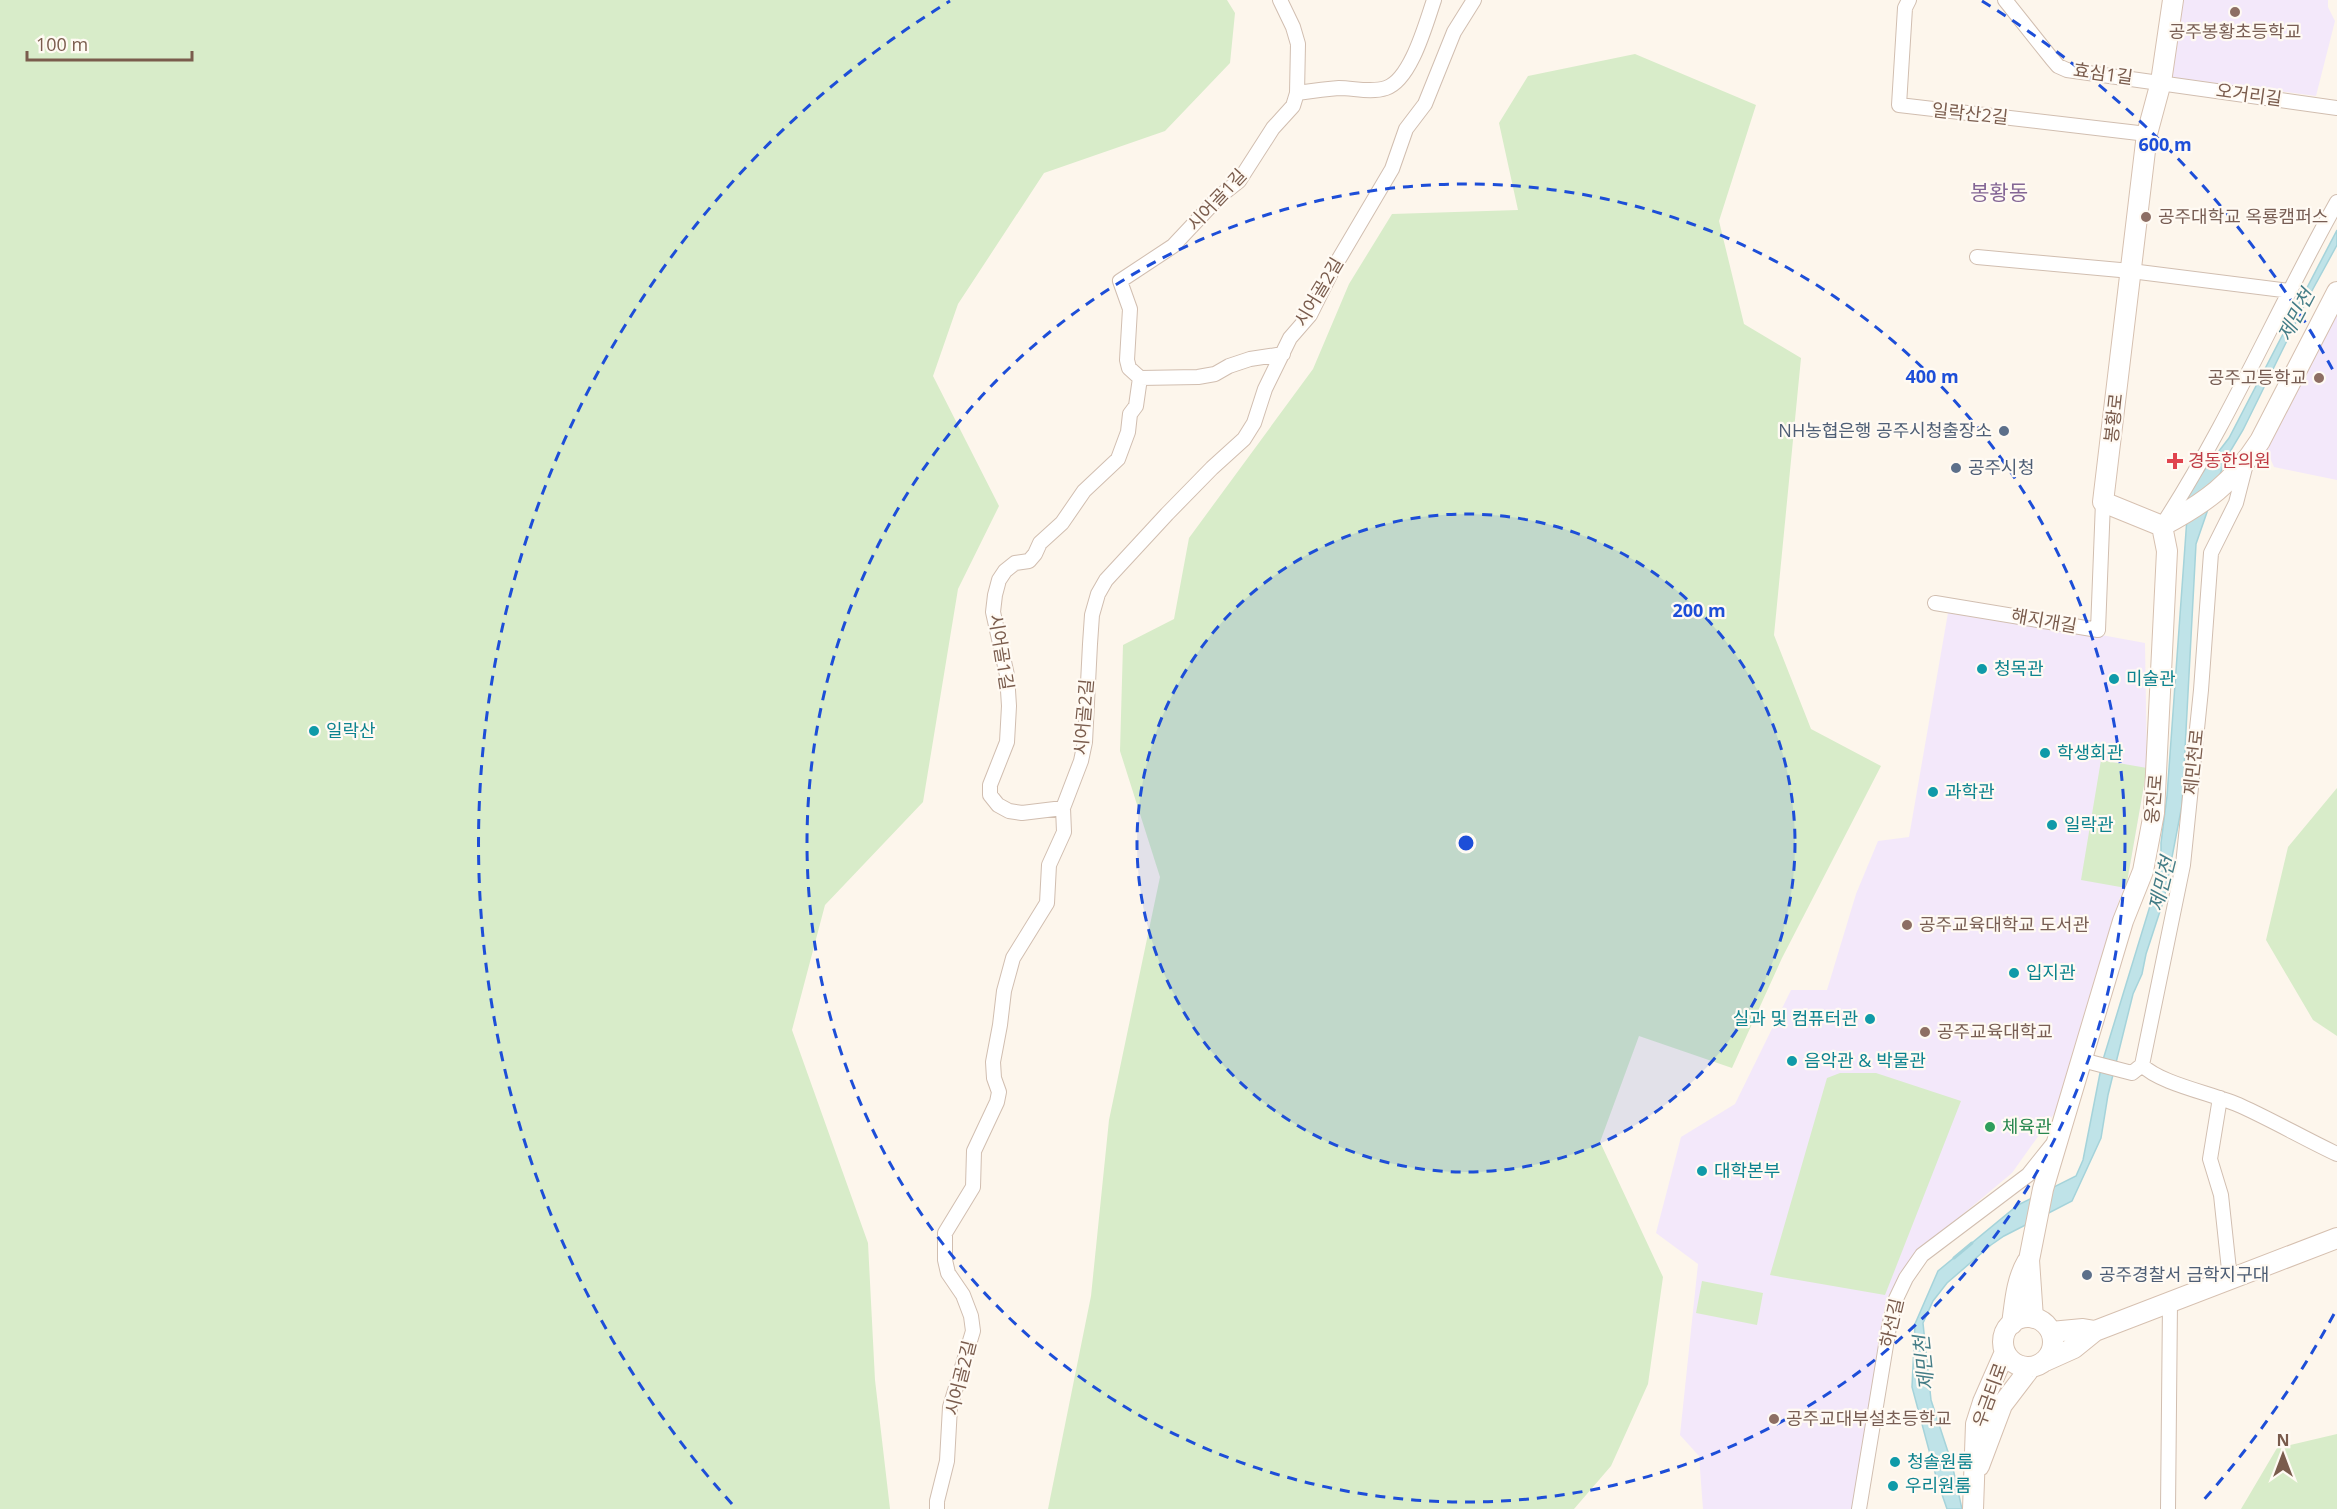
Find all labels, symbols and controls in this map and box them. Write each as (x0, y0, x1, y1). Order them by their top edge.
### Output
marker: 공주봉황초등학교 (2228, 5, 2242, 19)
place label: 공주봉황초등학교 (2169, 19, 2301, 43)
scale bar (27, 24, 192, 62)
text: 100 m (36, 32, 88, 56)
street label: 효심1길 (2072, 57, 2135, 89)
street label: 오거리길 (2215, 78, 2284, 111)
street label: 일락산2길 (1931, 97, 2009, 129)
text: 600 m (2138, 132, 2192, 156)
street label: 시어골1길 (1181, 163, 1251, 235)
district label: 봉황동 (1970, 178, 2028, 206)
place label: 공주대학교 옥룡캠퍼스 (2158, 204, 2328, 228)
marker: 공주대학교 옥룡캠퍼스 (2139, 210, 2153, 224)
street label: 시어골2길 (1288, 252, 1348, 330)
water label: 제민천 (2271, 282, 2322, 345)
text: 400 m (1905, 364, 1959, 388)
place label: 공주고등학교 (2208, 365, 2307, 389)
marker: 공주고등학교 (2312, 371, 2326, 385)
street label: 봉황로 (2098, 392, 2128, 444)
place label: NH농협은행 공주시청출장소 (1778, 418, 1992, 442)
marker: NH농협은행 공주시청출장소 (1997, 424, 2011, 438)
place label: 경동한의원 (2188, 448, 2271, 472)
marker: 경동한의원 (2166, 452, 2184, 470)
place label: 공주시청 (1968, 455, 2034, 479)
marker: 공주시청 (1949, 461, 1963, 475)
text: 200 m (1672, 598, 1726, 622)
street label: 해지개길 (2009, 602, 2079, 638)
street label: 시어골1길 (984, 612, 1020, 692)
place label: 청목관 (1994, 656, 2044, 680)
marker: 청목관 (1975, 662, 1989, 676)
place label: 미술관 (2126, 666, 2176, 690)
marker: 미술관 (2107, 672, 2121, 686)
street label: 시어골2길 (1068, 678, 1098, 756)
place label: 일락산 (326, 718, 376, 742)
marker: 일락산 (307, 724, 321, 738)
street label: 제민천로 (2178, 728, 2208, 796)
place label: 학생회관 (2057, 740, 2124, 764)
marker: 학생회관 (2038, 746, 2052, 760)
street label: 웅진로 (2139, 773, 2167, 825)
place label: 과학관 (1945, 779, 1995, 803)
marker: 과학관 (1926, 785, 1940, 799)
place label: 일락관 (2064, 812, 2114, 836)
marker: 일락관 (2045, 818, 2059, 832)
centre of rings (1456, 833, 1476, 853)
water label: 제민천 (2142, 851, 2182, 914)
place label: 공주교육대학교 도서관 (1919, 912, 2090, 936)
marker: 공주교육대학교 도서관 (1900, 918, 1914, 932)
place label: 입지관 (2026, 960, 2076, 984)
marker: 입지관 (2007, 966, 2021, 980)
place label: 실과 및 컴퓨터관 (1733, 1006, 1858, 1030)
marker: 실과 및 컴퓨터관 (1863, 1012, 1877, 1026)
place label: 공주교육대학교 (1937, 1019, 2053, 1043)
marker: 공주교육대학교 (1918, 1025, 1932, 1039)
place label: 음악관 & 박물관 (1804, 1048, 1926, 1072)
marker: 음악관 & 박물관 (1785, 1054, 1799, 1068)
place label: 체육관 (2002, 1114, 2052, 1138)
marker: 체육관 (1983, 1120, 1997, 1134)
place label: 대학본부 (1714, 1158, 1780, 1182)
marker: 대학본부 (1695, 1164, 1709, 1178)
place label: 공주경찰서 금학지구대 (2099, 1262, 2269, 1286)
marker: 공주경찰서 금학지구대 (2080, 1268, 2094, 1282)
street label: 하선길 (1874, 1296, 1908, 1350)
water label: 제민천 (1907, 1332, 1940, 1392)
street label: 시어골2길 (939, 1338, 981, 1418)
street label: 우금티로 (1966, 1359, 2012, 1430)
place label: 공주교대부설초등학교 (1786, 1406, 1952, 1430)
marker: 공주교대부설초등학교 (1767, 1412, 1781, 1426)
north arrow (2253, 1425, 2313, 1485)
text: N (2276, 1429, 2290, 1451)
place label: 청솔원룸 (1907, 1449, 1973, 1473)
marker: 청솔원룸 (1888, 1455, 1902, 1469)
place label: 우리원룸 (1905, 1473, 1971, 1497)
marker: 우리원룸 (1886, 1479, 1900, 1493)

